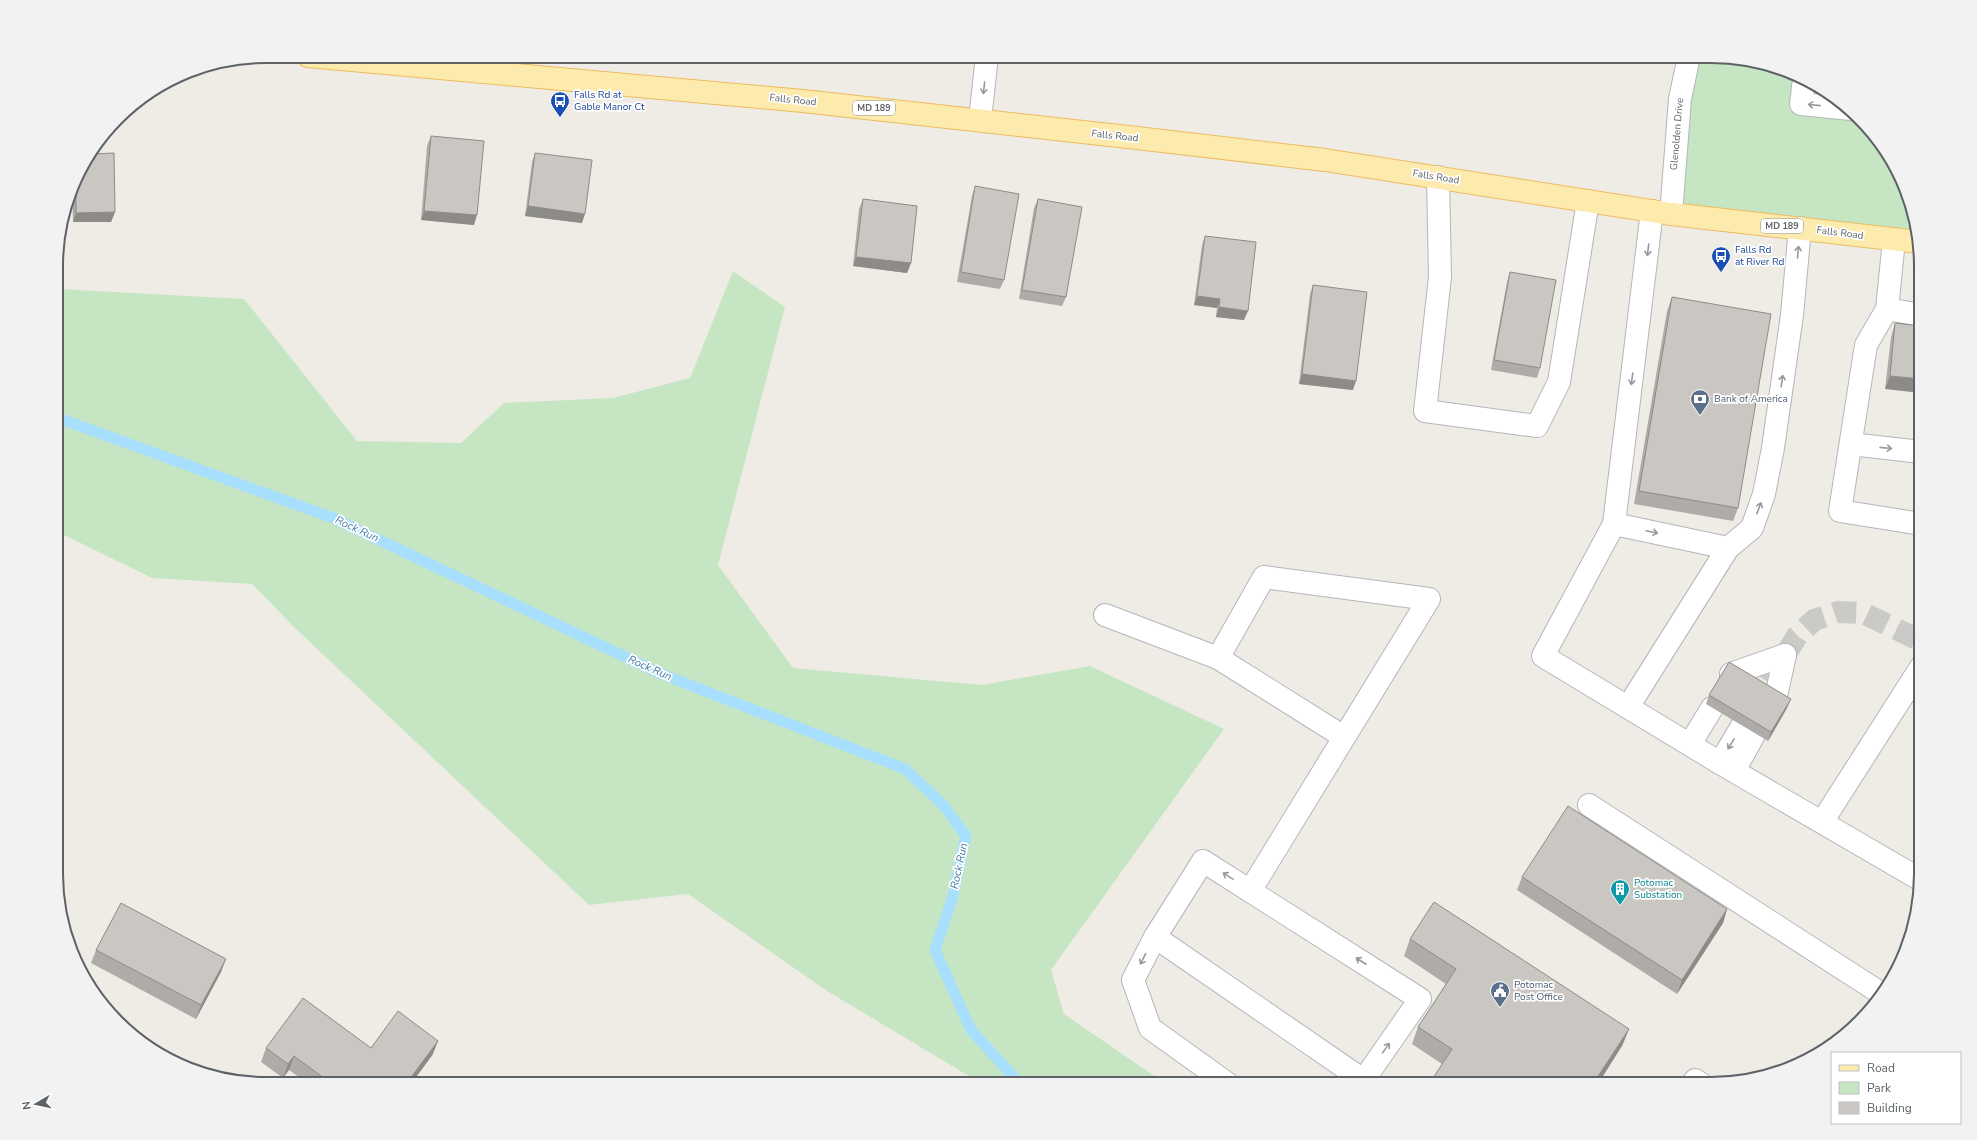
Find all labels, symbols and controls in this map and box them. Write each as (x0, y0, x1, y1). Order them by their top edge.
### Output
one-way arrow (980, 81, 987, 94)
place label: Falls Rd at Gable Manor Ct (574, 88, 645, 114)
bus stop icon: Falls Rd at Gable Manor Ct (549, 90, 571, 118)
street label: Falls Road (769, 91, 817, 109)
street label: Glenolden Drive (1667, 97, 1687, 171)
road number: MD 189 (853, 101, 895, 115)
one-way arrow (1808, 101, 1821, 109)
street label: Falls Road (1091, 127, 1139, 145)
street label: Falls Road (1412, 166, 1461, 188)
road number: MD 189 (1761, 219, 1803, 233)
street label: Falls Road (1816, 223, 1864, 243)
one-way arrow (1644, 243, 1652, 256)
place label: Falls Rd at River Rd (1735, 243, 1785, 269)
bus stop icon: Falls Rd at River Rd (1710, 245, 1732, 273)
one-way arrow (1794, 246, 1801, 259)
one-way arrow (1628, 372, 1636, 385)
one-way arrow (1778, 375, 1786, 388)
bank icon: Bank of America (1689, 388, 1711, 416)
place label: Bank of America (1714, 392, 1788, 406)
one-way arrow (1879, 444, 1892, 452)
one-way arrow (1755, 503, 1763, 515)
water label: Rock Run (333, 512, 381, 546)
one-way arrow (1645, 529, 1658, 537)
water label: Rock Run (626, 652, 674, 684)
one-way arrow (1727, 738, 1735, 749)
water label: Rock Run (947, 842, 971, 890)
one-way arrow (1222, 872, 1233, 881)
place label: Potomac Substation (1634, 876, 1682, 902)
building icon: Potomac Substation (1609, 878, 1631, 906)
one-way arrow (1139, 953, 1147, 965)
one-way arrow (1355, 957, 1367, 965)
place label: Potomac Post Office (1514, 978, 1563, 1004)
public building icon: Potomac Post Office (1489, 980, 1511, 1008)
one-way arrow (1382, 1043, 1390, 1054)
legend (1831, 1052, 1961, 1124)
text: Road (1867, 1060, 1895, 1076)
text: Park (1867, 1080, 1892, 1096)
north arrow (16, 1084, 56, 1124)
text: N (19, 1100, 35, 1111)
text: Building (1867, 1100, 1912, 1116)

